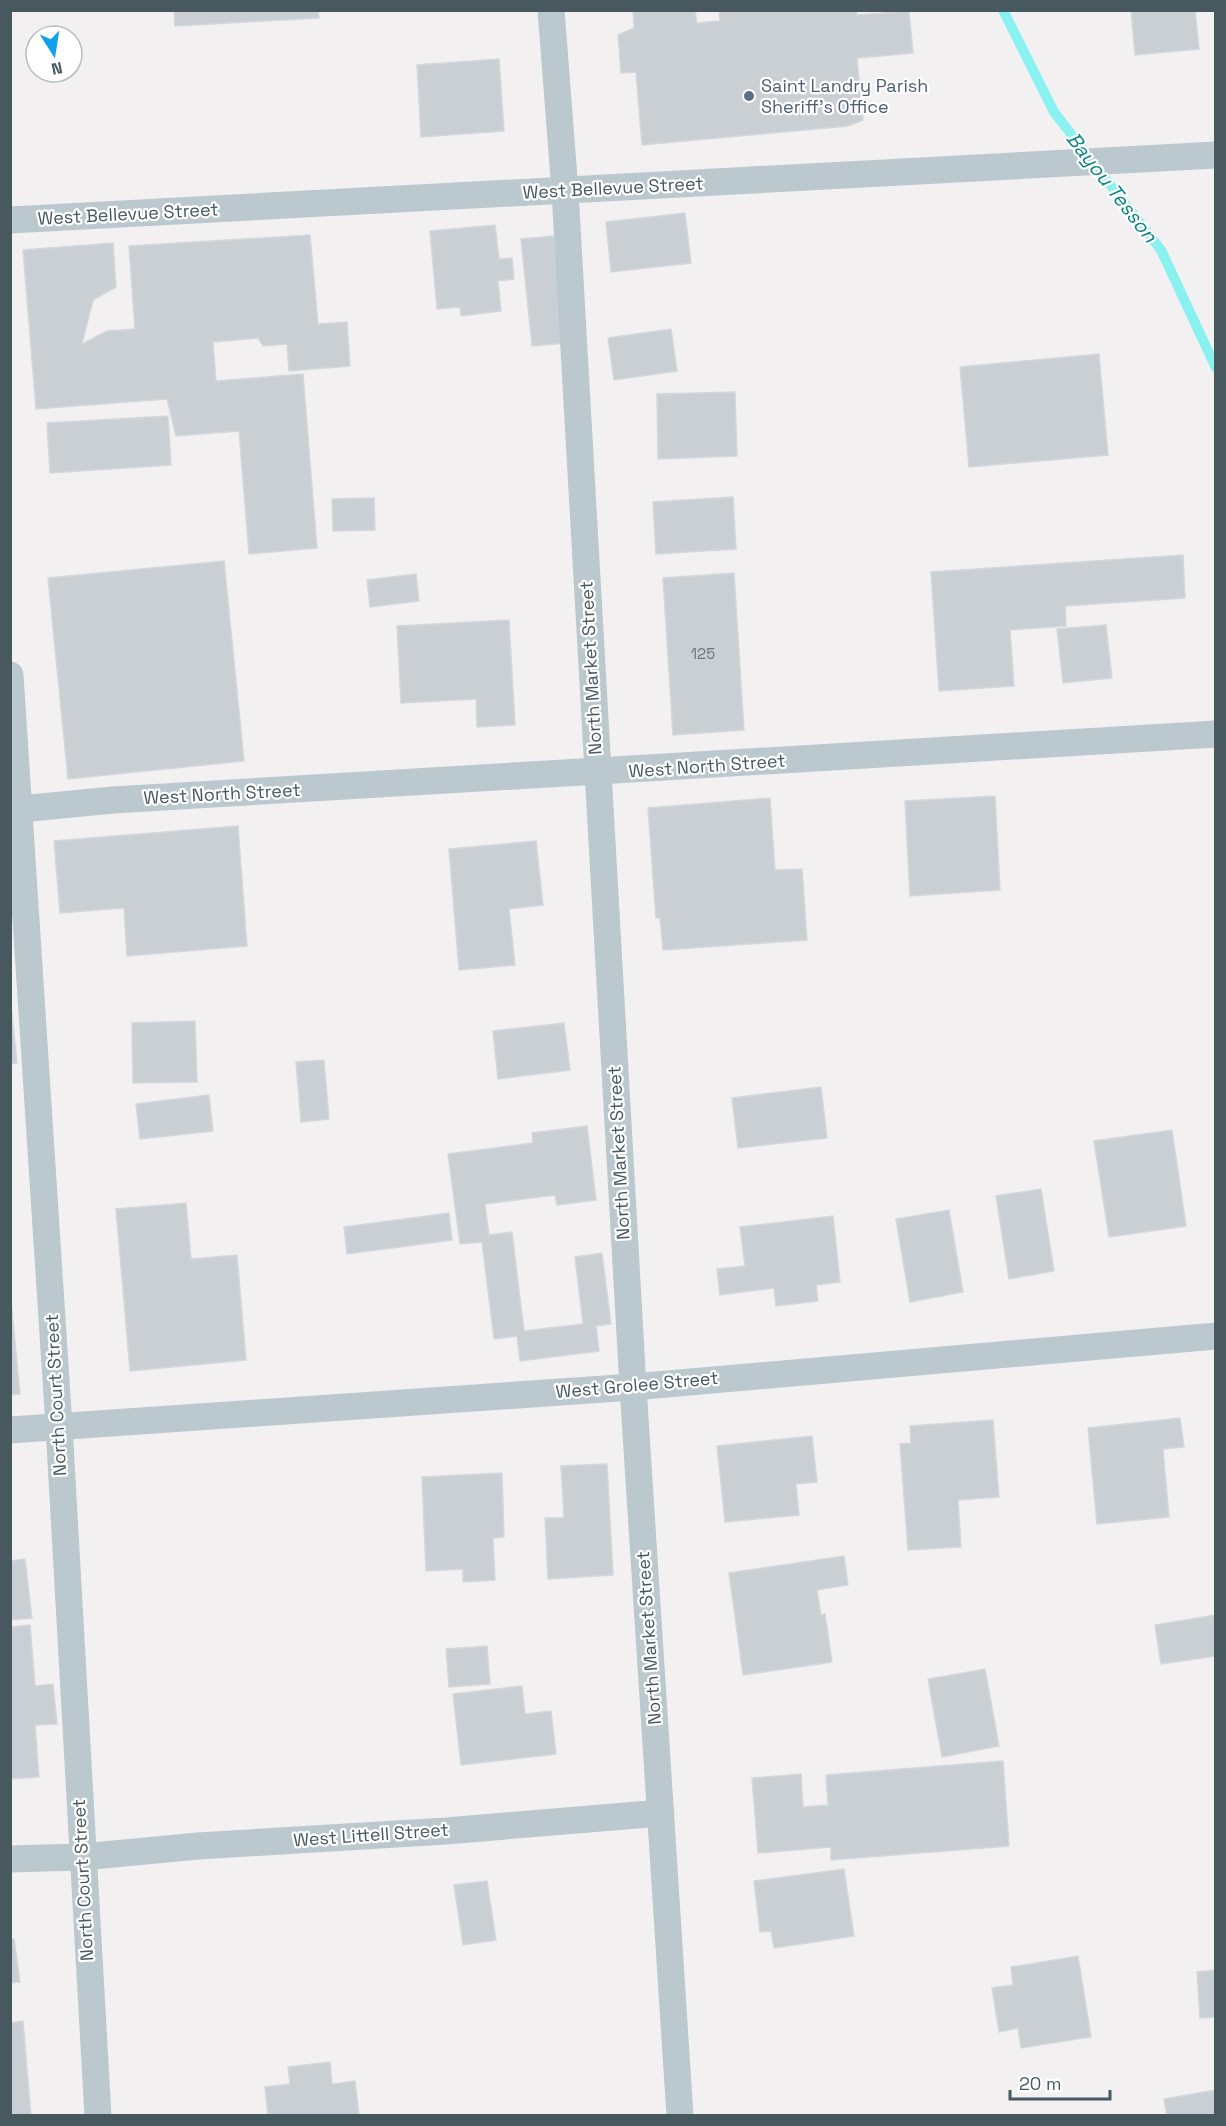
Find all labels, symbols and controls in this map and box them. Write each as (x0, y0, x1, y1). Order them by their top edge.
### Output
north arrow (24, 24, 84, 84)
text: N (50, 57, 64, 80)
place label: Saint Landry Parish Sheriff's Office (761, 74, 928, 118)
marker: Saint Landry Parish Sheriff's Office (742, 89, 756, 103)
water label: Bayou Tesson (1061, 127, 1164, 248)
street label: West Bellevue Street (522, 171, 704, 204)
street label: West Bellevue Street (37, 197, 219, 230)
street label: North Market Street (574, 581, 607, 755)
house number: 125 (691, 644, 715, 663)
street label: West North Street (628, 749, 786, 782)
street label: West North Street (143, 778, 301, 809)
street label: North Market Street (602, 1066, 635, 1240)
street label: North Court Street (40, 1313, 71, 1477)
street label: West Grolee Street (555, 1366, 719, 1403)
street label: North Market Street (631, 1550, 666, 1726)
street label: North Court Street (67, 1798, 98, 1962)
street label: West Littell Street (292, 1818, 449, 1851)
scale bar (1010, 2063, 1110, 2101)
text: 20 m (1019, 2072, 1062, 2095)

